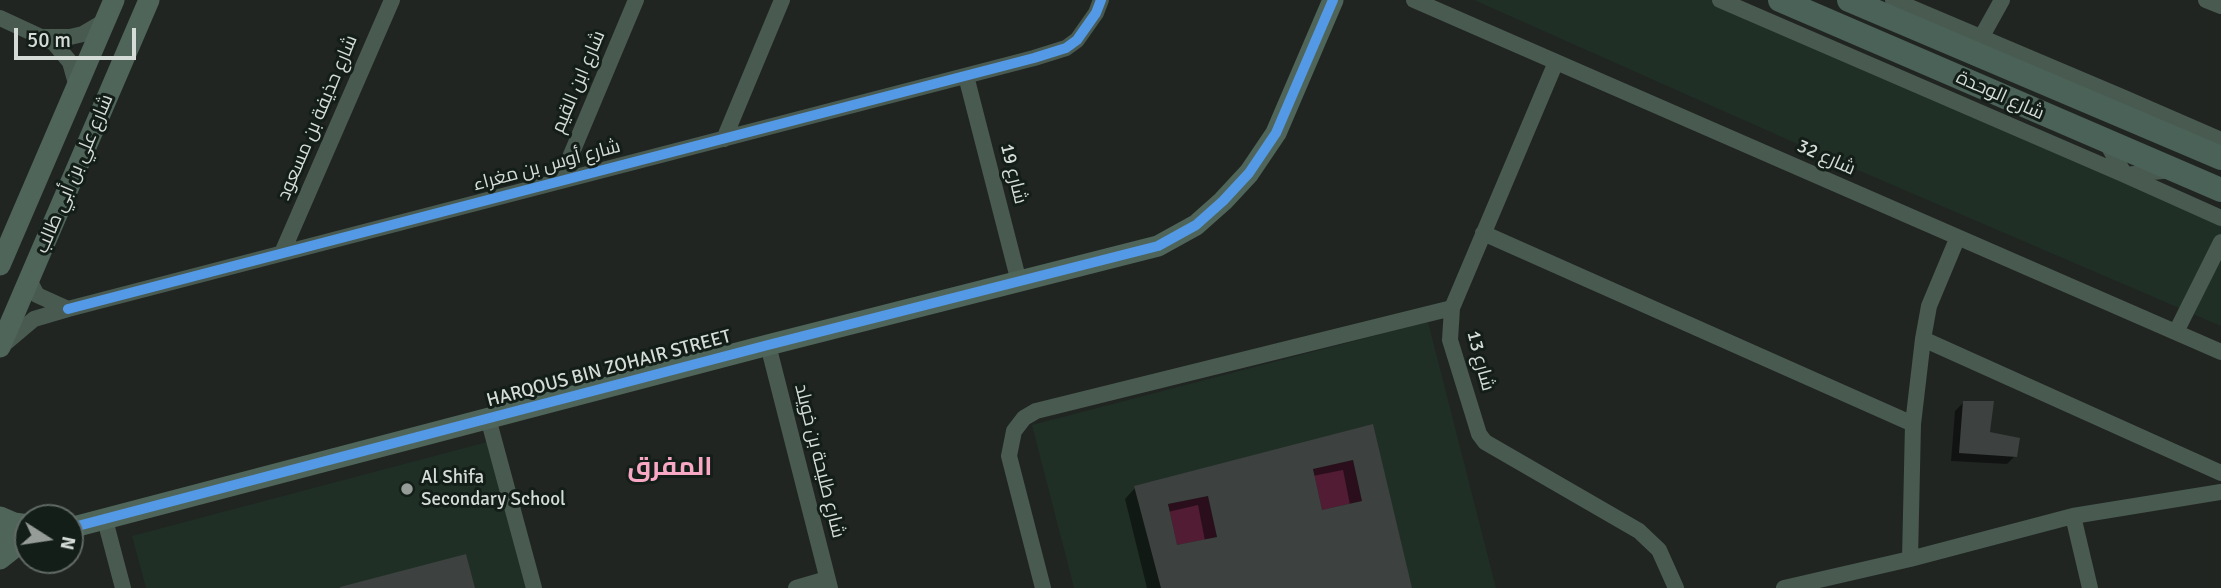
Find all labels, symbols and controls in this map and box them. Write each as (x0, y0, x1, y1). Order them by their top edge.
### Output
scale bar (18, 14, 140, 58)
text: 50 m (27, 27, 71, 53)
street label: شارع ابن القيم (547, 27, 611, 137)
street label: شارع حذيفة بن مسعود (273, 32, 363, 204)
street label: شارع الوحدة (1952, 66, 2048, 126)
street label: شارع علي بن أبي طالب (31, 91, 119, 257)
street label: شارع أوس بن مغراء (471, 135, 623, 197)
street label: شارع 32 (1793, 135, 1859, 181)
street label: شارع 19 (994, 141, 1032, 207)
street label: HARQOUS BIN ZOHAIR STREET (484, 325, 734, 413)
street label: شارع 13 (1461, 328, 1499, 394)
street label: شارع طليحة بن خويلد (789, 381, 849, 541)
district label: المفرق (628, 452, 712, 484)
place label: Al Shifa Secondary School (421, 467, 566, 511)
marker: Al Shifa Secondary School (399, 481, 415, 497)
north arrow (14, 504, 84, 574)
text: N (54, 534, 81, 552)

